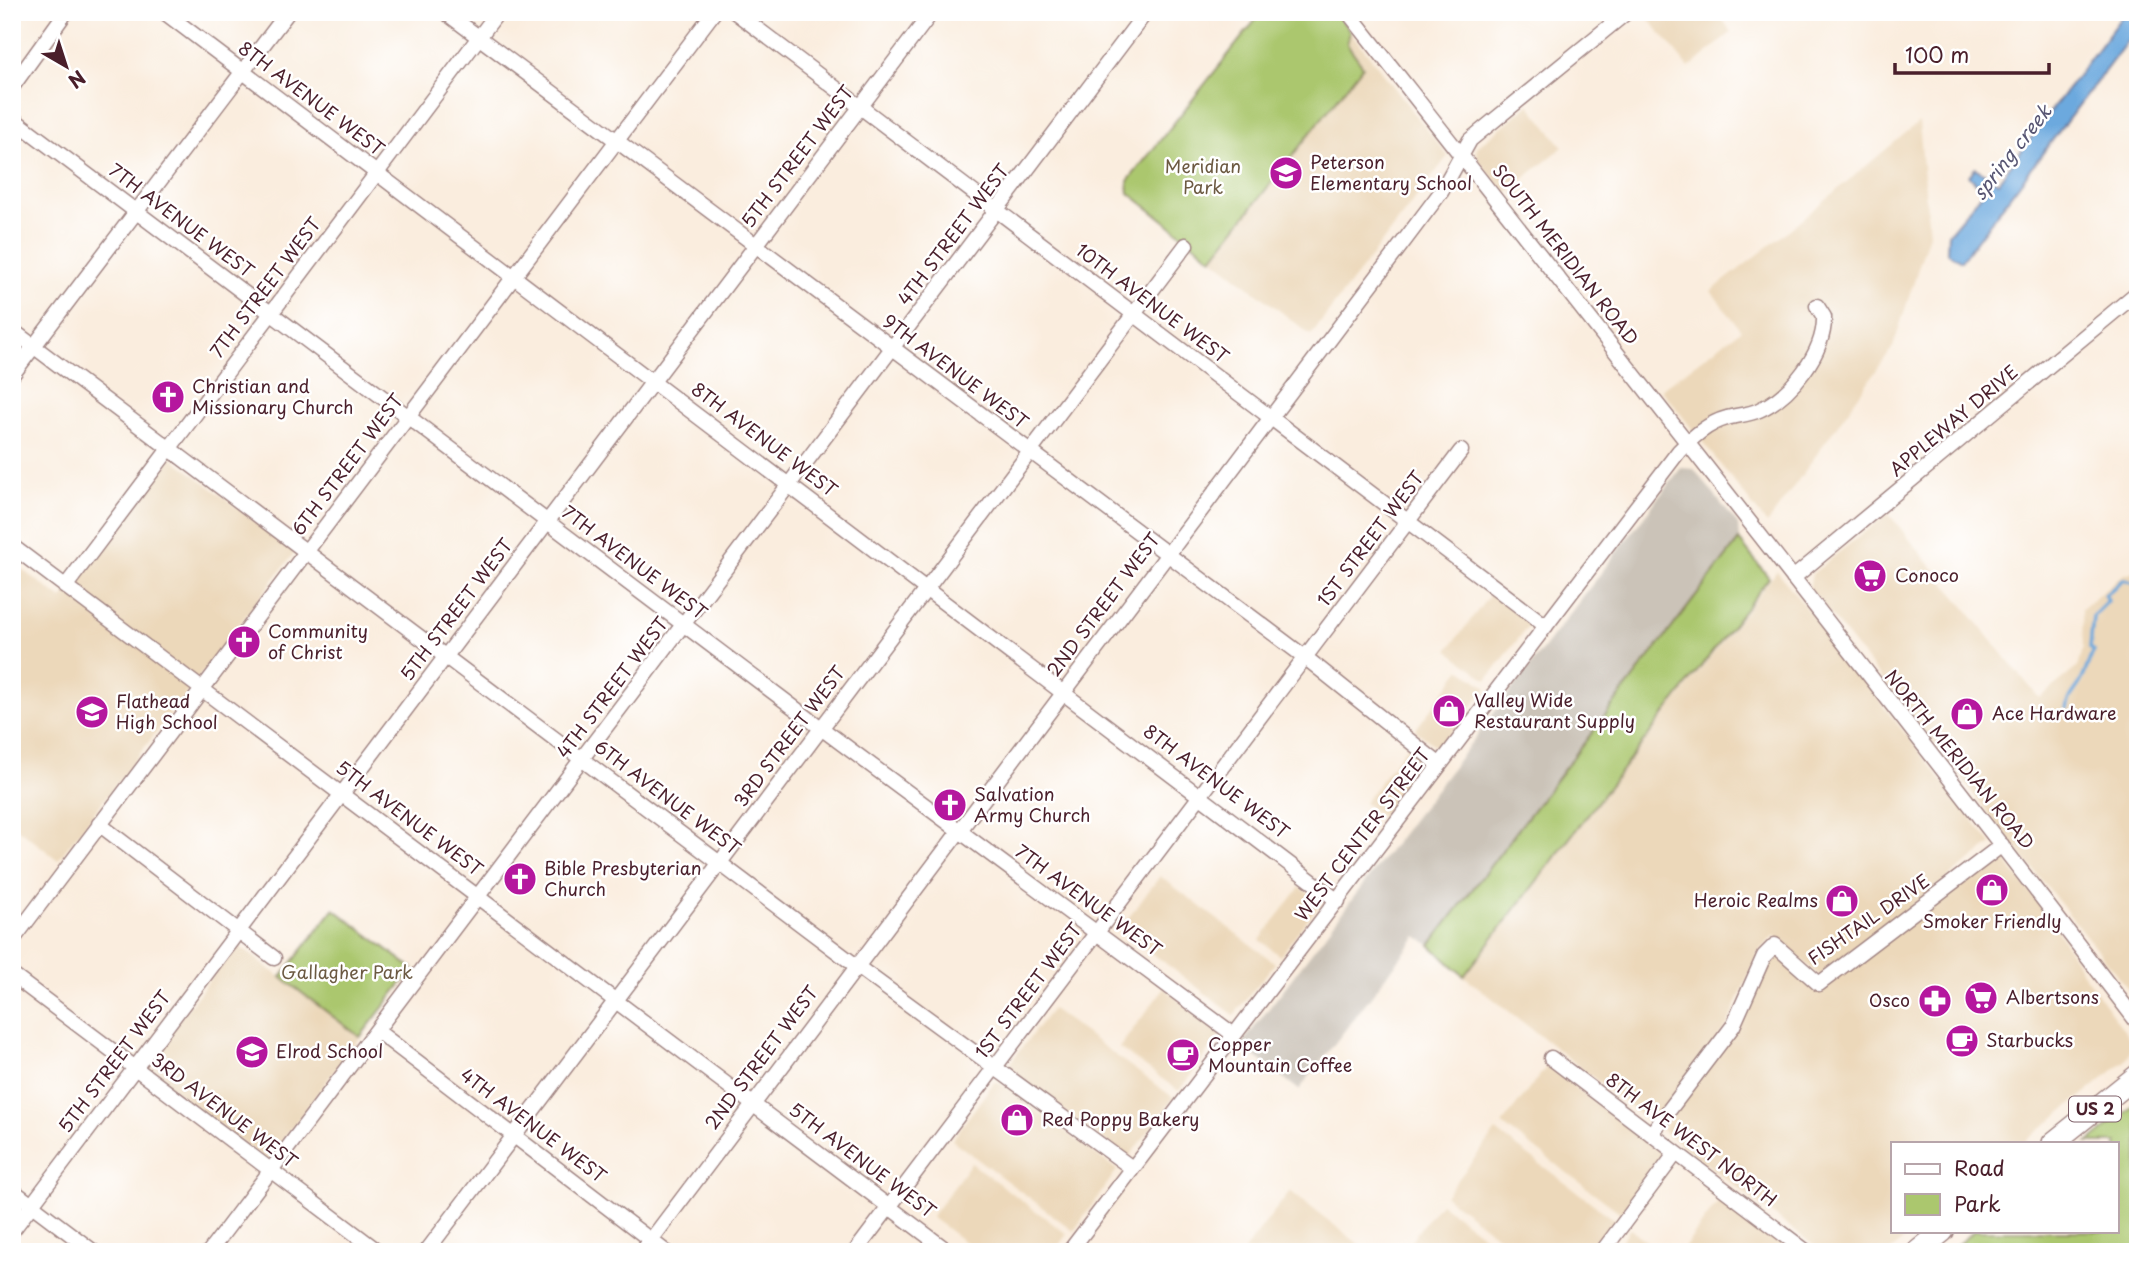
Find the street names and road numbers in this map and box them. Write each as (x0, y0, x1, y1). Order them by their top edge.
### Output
street label: 8TH AVENUE WEST (233, 34, 391, 162)
street label: 5TH STREET WEST (734, 79, 860, 233)
street label: 7TH AVENUE WEST (104, 156, 261, 284)
street label: 4TH STREET WEST (891, 157, 1015, 310)
street label: SOUTH MERIDIAN ROAD (1487, 158, 1646, 350)
street label: 7TH STREET WEST (203, 211, 327, 363)
street label: 10TH AVENUE WEST (1071, 236, 1235, 370)
street label: 9TH AVENUE WEST (877, 307, 1035, 435)
street label: APPLEWAY DRIVE (1883, 358, 2023, 482)
street label: 8TH AVENUE WEST (686, 375, 844, 503)
street label: 6TH STREET WEST (284, 387, 410, 541)
street label: 1ST STREET WEST (1310, 464, 1430, 611)
street label: 7TH AVENUE WEST (557, 498, 714, 626)
street label: 2ND STREET WEST (1040, 527, 1166, 682)
street label: 5TH STREET WEST (393, 532, 519, 686)
street label: 4TH STREET WEST (550, 610, 674, 763)
street label: 3RD STREET WEST (727, 659, 851, 812)
street label: NORTH MERIDIAN ROAD (1879, 663, 2041, 855)
street label: 8TH AVENUE WEST (1138, 717, 1296, 845)
street label: 6TH AVENUE WEST (589, 733, 747, 861)
street label: WEST CENTER STREET (1288, 741, 1436, 926)
street label: 5TH AVENUE WEST (331, 754, 490, 882)
street label: 7TH AVENUE WEST (1010, 837, 1168, 963)
street label: FISHTAIL DRIVE (1802, 867, 1934, 971)
street label: 1ST STREET WEST (968, 916, 1088, 1063)
street label: 2ND STREET WEST (698, 980, 824, 1135)
street label: 5TH STREET WEST (51, 984, 177, 1138)
street label: 3RD AVENUE WEST (146, 1046, 304, 1174)
street label: 4TH AVENUE WEST (455, 1061, 613, 1189)
street label: 8TH AVE WEST NORTH (1601, 1065, 1783, 1212)
street label: 5TH AVENUE WEST (784, 1096, 943, 1224)
road number: US 2 (2069, 1096, 2121, 1121)

